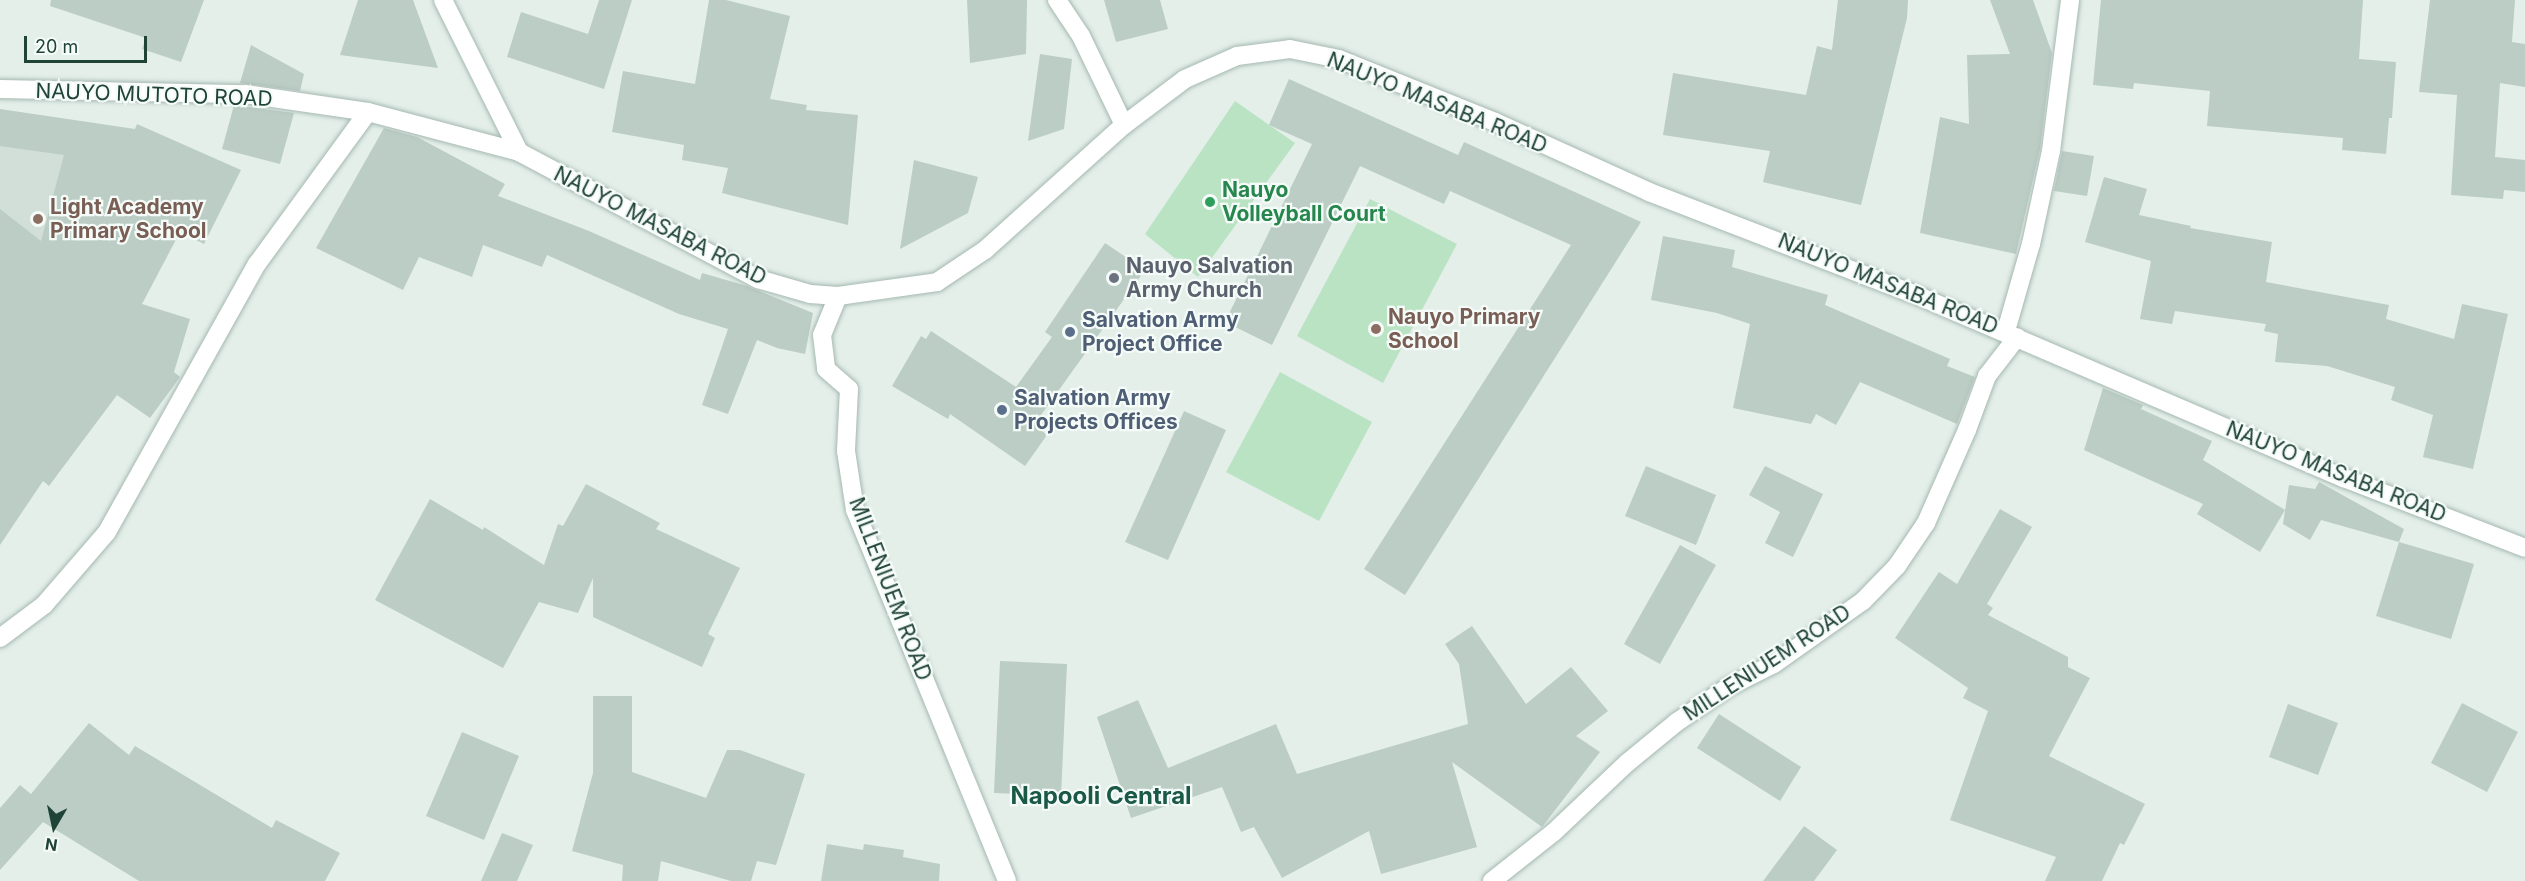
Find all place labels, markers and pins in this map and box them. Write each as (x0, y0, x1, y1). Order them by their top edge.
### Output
place label: Nauyo Volleyball Court (1222, 177, 1386, 227)
place label: Light Academy Primary School (50, 194, 206, 244)
marker: Nauyo Volleyball Court (1203, 195, 1217, 209)
marker: Light Academy Primary School (31, 212, 45, 226)
place label: Nauyo Salvation Army Church (1126, 253, 1293, 303)
marker: Nauyo Salvation Army Church (1107, 271, 1121, 285)
place label: Nauyo Primary School (1388, 304, 1540, 354)
place label: Salvation Army Project Office (1082, 307, 1239, 357)
marker: Nauyo Primary School (1369, 322, 1383, 336)
marker: Salvation Army Project Office (1063, 325, 1077, 339)
place label: Salvation Army Projects Offices (1014, 385, 1178, 435)
marker: Salvation Army Projects Offices (995, 403, 1009, 417)

